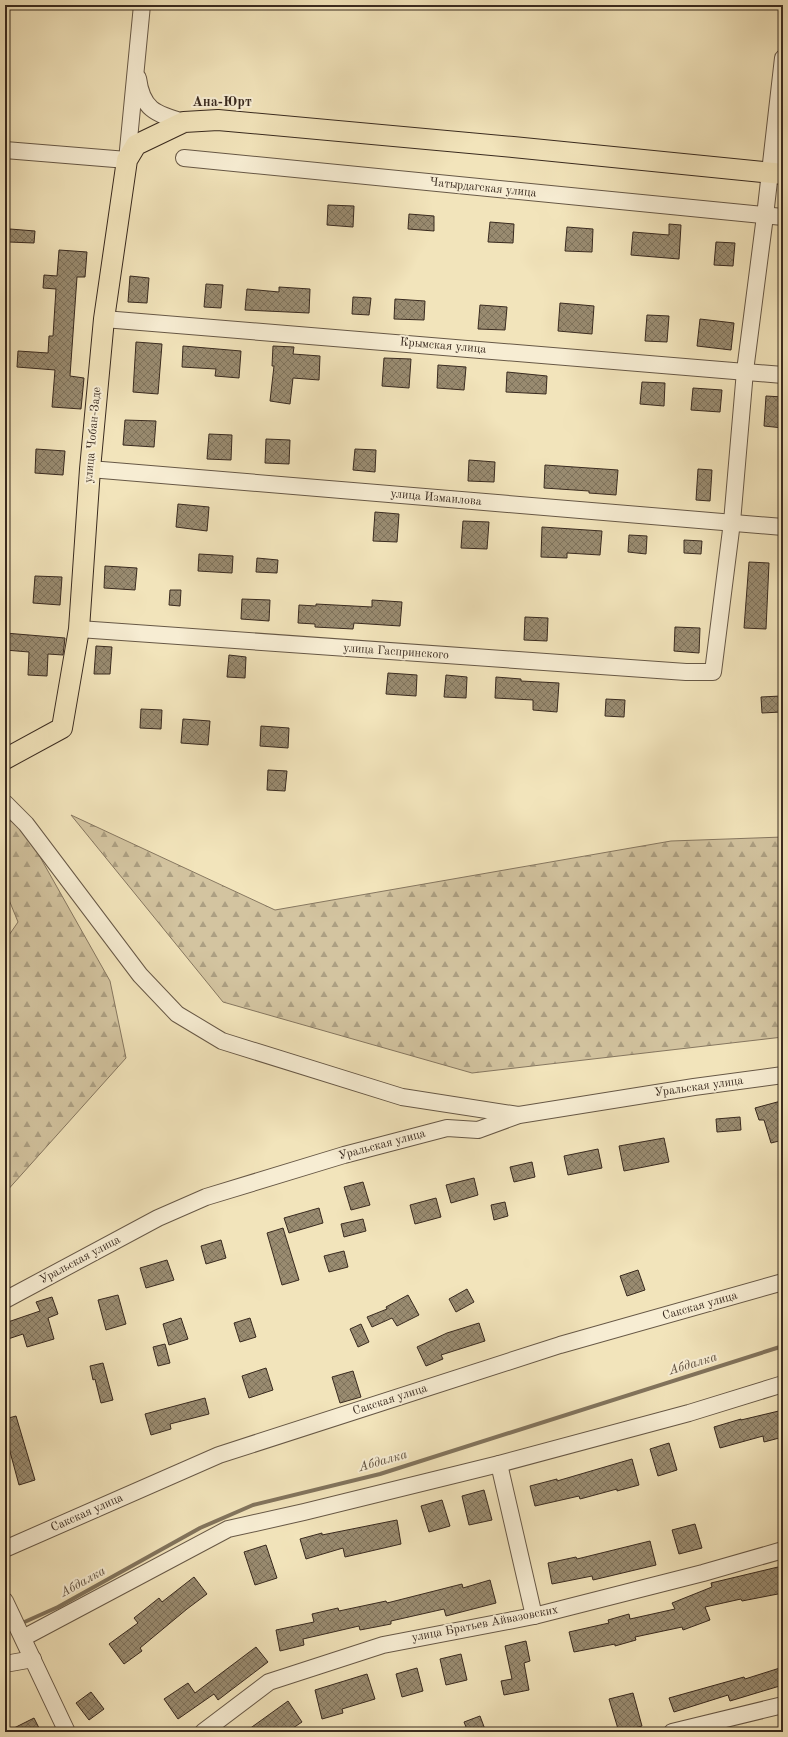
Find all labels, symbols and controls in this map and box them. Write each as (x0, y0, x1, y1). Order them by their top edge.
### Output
district label: Ана-Юрт (192, 95, 252, 109)
street label: Чатырдагская улица (429, 176, 537, 200)
street label: Крымская улица (399, 336, 487, 356)
street label: улица Чобан-Заде (83, 386, 103, 484)
street label: улица Измаилова (390, 488, 482, 508)
street label: улица Гаспринского (343, 642, 449, 662)
street label: Уральская улица (654, 1075, 744, 1099)
street label: Уральская улица (337, 1128, 427, 1162)
street label: Уральская улица (38, 1234, 122, 1286)
street label: Сакская улица (661, 1290, 739, 1322)
water label: Абдалка (666, 1351, 719, 1378)
street label: Сакская улица (351, 1382, 429, 1418)
water label: Абдалка (356, 1448, 409, 1474)
street label: Сакская улица (49, 1492, 125, 1534)
water label: Абдалка (57, 1564, 108, 1600)
street label: улица Братьев Айвазовских (411, 1604, 559, 1644)

